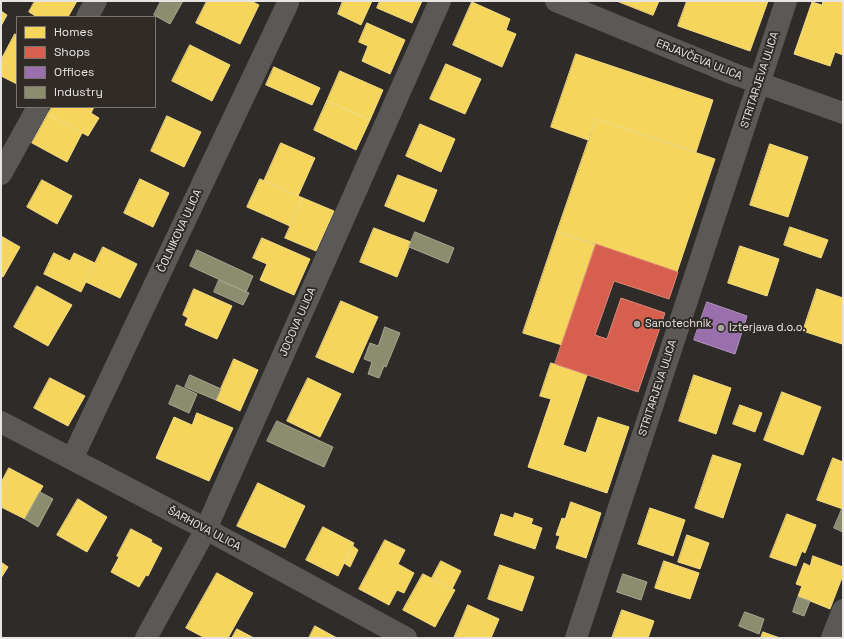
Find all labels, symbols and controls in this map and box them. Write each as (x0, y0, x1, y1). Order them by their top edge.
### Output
legend (16, 16, 156, 108)
text: Homes (54, 24, 93, 40)
street label: STRITARJEVA ULICA (738, 30, 782, 130)
street label: ERJAVČEVA ULICA (654, 37, 744, 83)
text: Shops (54, 44, 90, 60)
text: Offices (54, 64, 94, 80)
text: Industry (54, 84, 103, 100)
street label: ČOLNIKOVA ULICA (155, 187, 205, 275)
street label: JOCOVA ULICA (277, 286, 319, 358)
place label: Sanotechnik (645, 317, 711, 331)
marker: Sanotechnik (632, 319, 642, 329)
place label: Izterjava d.o.o. (729, 321, 805, 335)
marker: Izterjava d.o.o. (716, 323, 726, 333)
street label: STRITARJEVA ULICA (636, 338, 680, 438)
street label: ŠARHOVA ULICA (165, 504, 243, 554)

